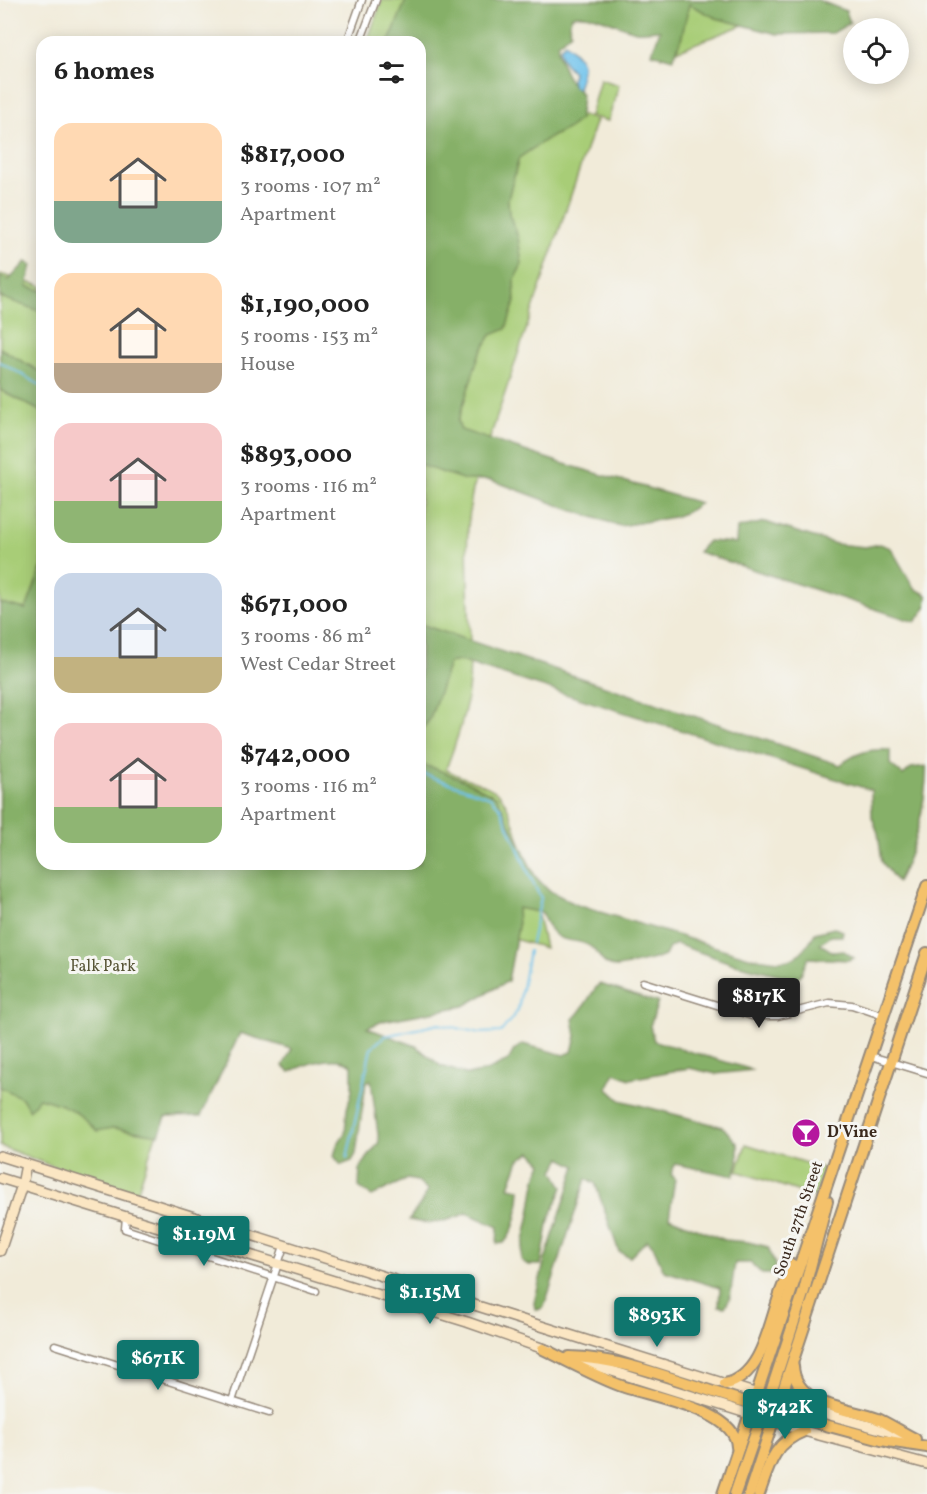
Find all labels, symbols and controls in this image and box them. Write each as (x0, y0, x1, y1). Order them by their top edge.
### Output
map controls (843, 18, 909, 84)
button: locate (843, 18, 909, 84)
text: 6 homes (54, 54, 155, 90)
icon: filters (375, 56, 408, 89)
text: $817,000 (240, 137, 345, 173)
icon: home (102, 147, 174, 219)
text: 3 rooms · 107 m² (240, 173, 381, 201)
text: Apartment (240, 201, 336, 229)
text: $1,190,000 (240, 287, 370, 323)
icon: home (102, 297, 174, 369)
text: 5 rooms · 153 m² (240, 323, 378, 351)
text: House (240, 351, 295, 379)
text: $893,000 (240, 437, 352, 473)
icon: home (102, 447, 174, 519)
text: 3 rooms · 116 m² (240, 473, 377, 501)
text: Apartment (240, 501, 336, 529)
text: $671,000 (240, 587, 348, 623)
icon: home (102, 597, 174, 669)
text: 3 rooms · 86 m² (240, 623, 371, 651)
text: West Cedar Street (240, 651, 396, 679)
text: $742,000 (240, 737, 350, 773)
icon: home (102, 747, 174, 819)
text: 3 rooms · 116 m² (240, 773, 377, 801)
text: Apartment (240, 801, 336, 829)
park label: Falk Park (70, 956, 136, 978)
pin: $817K (717, 978, 801, 1029)
text: $817K (732, 983, 786, 1011)
bar icon: D'Vine (790, 1117, 822, 1149)
place label: D'Vine (827, 1122, 877, 1144)
street label: South 27th Street (769, 1158, 829, 1280)
pin: $1.19M (155, 1216, 253, 1267)
text: $1.19M (172, 1221, 236, 1249)
pin: $1.15M (381, 1274, 479, 1325)
text: $1.15M (399, 1279, 461, 1307)
pin: $893K (615, 1297, 699, 1348)
text: $893K (628, 1302, 686, 1330)
pin: $671K (116, 1340, 200, 1391)
text: $671K (131, 1345, 185, 1373)
pin: $742K (743, 1389, 827, 1440)
text: $742K (757, 1394, 813, 1422)

